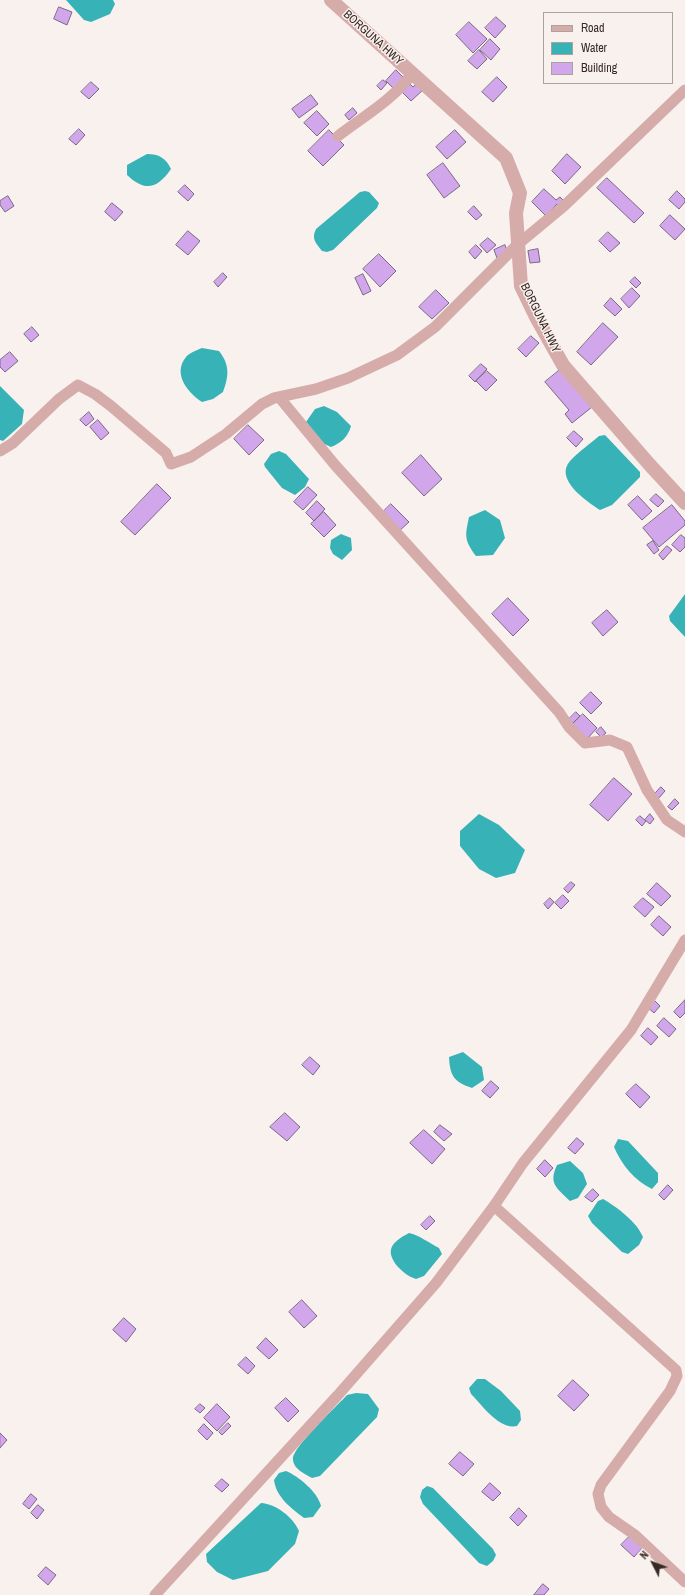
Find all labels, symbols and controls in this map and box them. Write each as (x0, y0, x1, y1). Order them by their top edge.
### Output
street label: BORGUNA HWY (340, 7, 406, 69)
legend (543, 12, 673, 84)
text: Road (581, 20, 605, 36)
text: Water (581, 40, 607, 56)
text: Building (581, 60, 617, 76)
street label: BORGUNA HWY (517, 281, 563, 355)
north arrow (633, 1543, 673, 1583)
text: N (637, 1548, 651, 1562)

